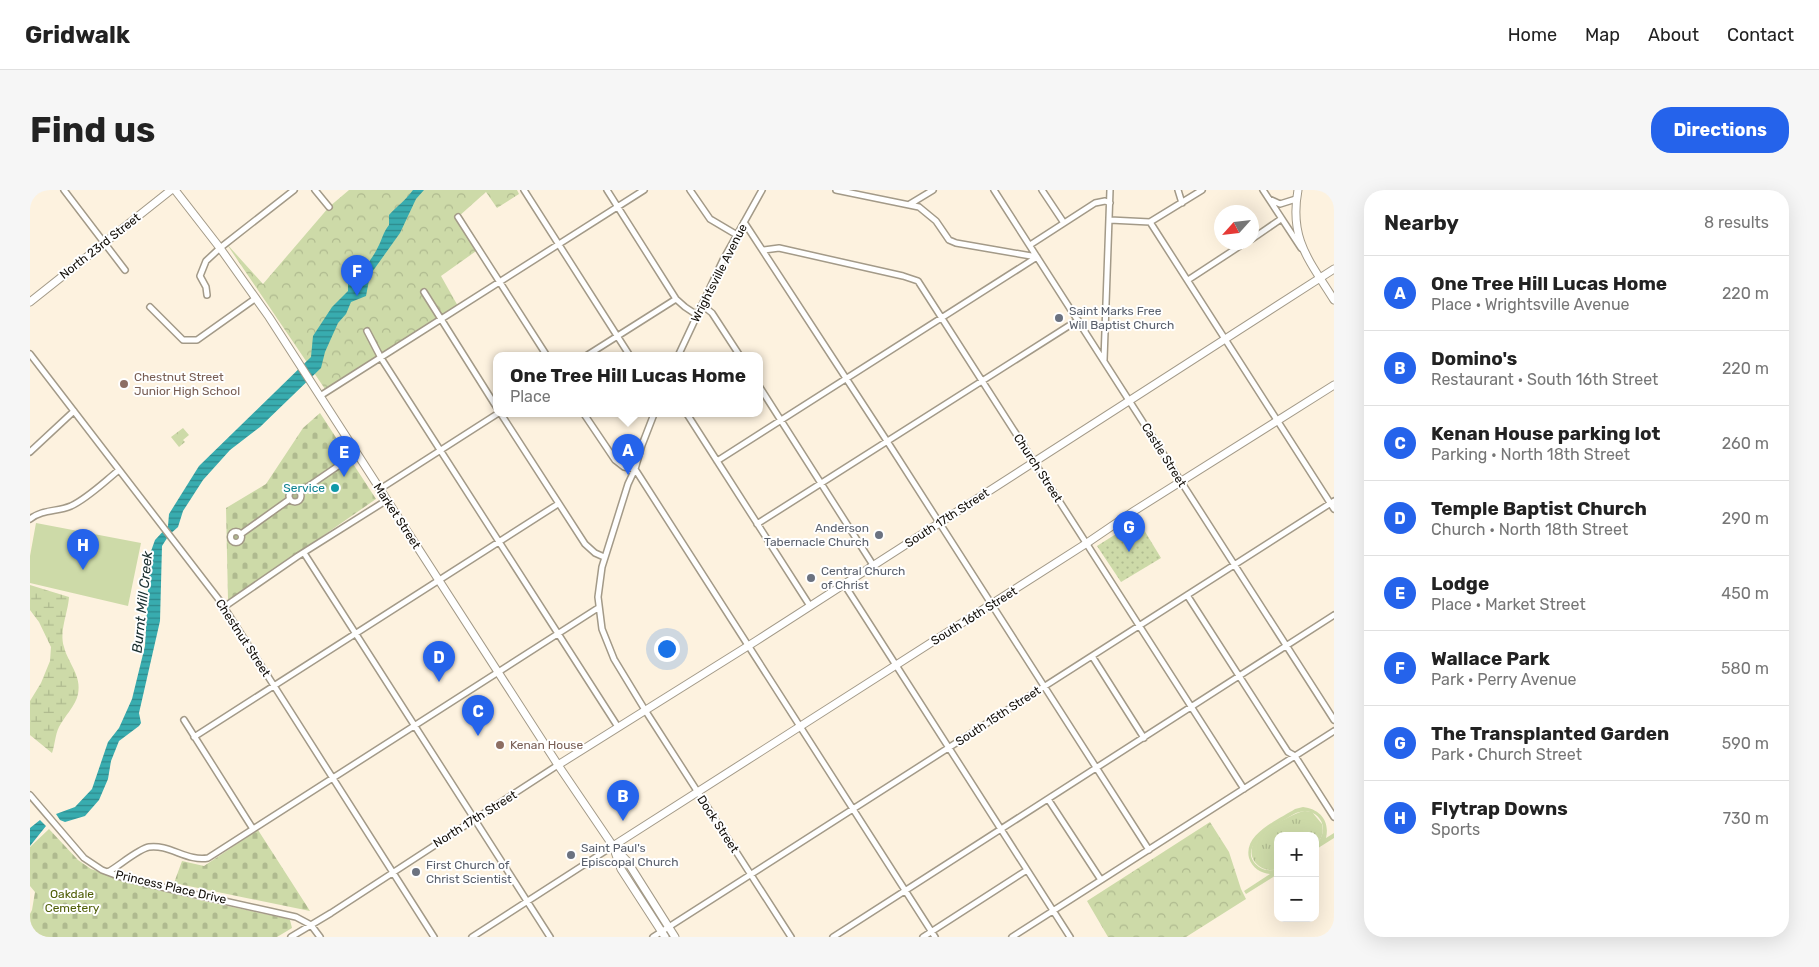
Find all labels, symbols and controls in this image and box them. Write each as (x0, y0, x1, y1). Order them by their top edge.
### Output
text: Gridwalk (25, 21, 130, 49)
text: Home (1508, 24, 1557, 46)
text: Map (1585, 24, 1620, 46)
text: About (1648, 24, 1699, 46)
text: Contact (1727, 24, 1794, 46)
button: Directions (1651, 107, 1789, 153)
text: Find us (30, 109, 155, 151)
north arrow (1214, 205, 1259, 250)
street label: North 23rd Street (57, 210, 143, 282)
text: Nearby (1384, 210, 1459, 235)
text: 8 results (1704, 213, 1769, 232)
street label: Wrightsville Avenue (688, 221, 750, 325)
pin: F (341, 255, 373, 296)
text: One Tree Hill Lucas Home (1431, 272, 1667, 295)
text: A (1394, 284, 1406, 303)
text: 220 m (1722, 284, 1769, 303)
text: Place · Wrightsville Avenue (1431, 295, 1630, 314)
place label: Saint Marks Free Will Baptist Church (1069, 304, 1174, 332)
marker: Saint Marks Free Will Baptist Church (1053, 312, 1065, 324)
text: Domino's (1431, 347, 1517, 370)
popup (493, 352, 763, 417)
text: B (1394, 359, 1406, 378)
text: 220 m (1722, 359, 1769, 378)
text: One Tree Hill Lucas Home (510, 364, 746, 387)
place label: Chestnut Street Junior High School (134, 370, 240, 398)
text: Restaurant · South 16th Street (1431, 370, 1658, 389)
marker: Chestnut Street Junior High School (118, 378, 130, 390)
text: Place (510, 387, 551, 406)
street label: Castle Street (1139, 420, 1189, 490)
text: Kenan House parking lot (1431, 422, 1660, 445)
street label: Church Street (1011, 431, 1065, 505)
pin: A (612, 434, 644, 475)
text: C (1394, 434, 1406, 453)
text: 260 m (1722, 434, 1769, 453)
pin: E (328, 436, 360, 477)
text: Parking · North 18th Street (1431, 445, 1630, 464)
street label: Market Street (371, 480, 424, 552)
place label: Service (283, 481, 325, 495)
marker: Service (329, 482, 341, 494)
street label: South 17th Street (902, 485, 992, 550)
text: Temple Baptist Church (1431, 497, 1647, 520)
text: D (1394, 509, 1406, 528)
text: 290 m (1722, 509, 1769, 528)
pin: G (1113, 511, 1145, 552)
text: Church · North 18th Street (1431, 520, 1628, 539)
place label: Anderson Tabernacle Church (764, 521, 869, 549)
pin: H (67, 529, 99, 570)
marker: Anderson Tabernacle Church (873, 529, 885, 541)
water label: Burnt Mill Creek (129, 549, 156, 654)
place label: Central Church of Christ (821, 564, 905, 592)
marker: Central Church of Christ (805, 572, 817, 584)
text: Lodge (1431, 572, 1489, 595)
street label: South 16th Street (929, 584, 1020, 648)
text: E (1395, 584, 1405, 603)
text: 450 m (1721, 584, 1769, 603)
text: Place · Market Street (1431, 595, 1586, 614)
street label: Chestnut Street (213, 597, 273, 680)
your location (654, 636, 680, 662)
pin: D (423, 641, 455, 682)
text: Wallace Park (1431, 647, 1550, 670)
text: F (1395, 659, 1405, 678)
text: 580 m (1721, 659, 1769, 678)
text: Park · Perry Avenue (1431, 670, 1576, 689)
street label: South 15th Street (953, 683, 1043, 749)
pin: C (462, 695, 494, 736)
text: The Transplanted Garden (1431, 722, 1669, 745)
text: G (1394, 734, 1406, 753)
text: 590 m (1722, 734, 1769, 753)
place label: Kenan House (510, 738, 583, 752)
marker: Kenan House (494, 739, 506, 751)
text: Park · Church Street (1431, 745, 1582, 764)
pin: B (607, 780, 639, 821)
street label: North 17th Street (431, 788, 520, 850)
street label: Dock Street (694, 793, 742, 856)
text: Flytrap Downs (1431, 797, 1568, 820)
text: H (1394, 809, 1406, 828)
text: 730 m (1723, 809, 1769, 828)
text: Sports (1431, 820, 1480, 839)
map controls (1274, 832, 1319, 922)
button: + (1274, 832, 1319, 877)
place label: Saint Paul's Episcopal Church (581, 841, 679, 869)
marker: Saint Paul's Episcopal Church (565, 849, 577, 861)
place label: First Church of Christ Scientist (426, 858, 512, 886)
marker: First Church of Christ Scientist (410, 866, 422, 878)
street label: Princess Place Drive (114, 867, 228, 907)
button: − (1274, 877, 1319, 922)
park label: Oakdale Cemetery (45, 887, 100, 915)

